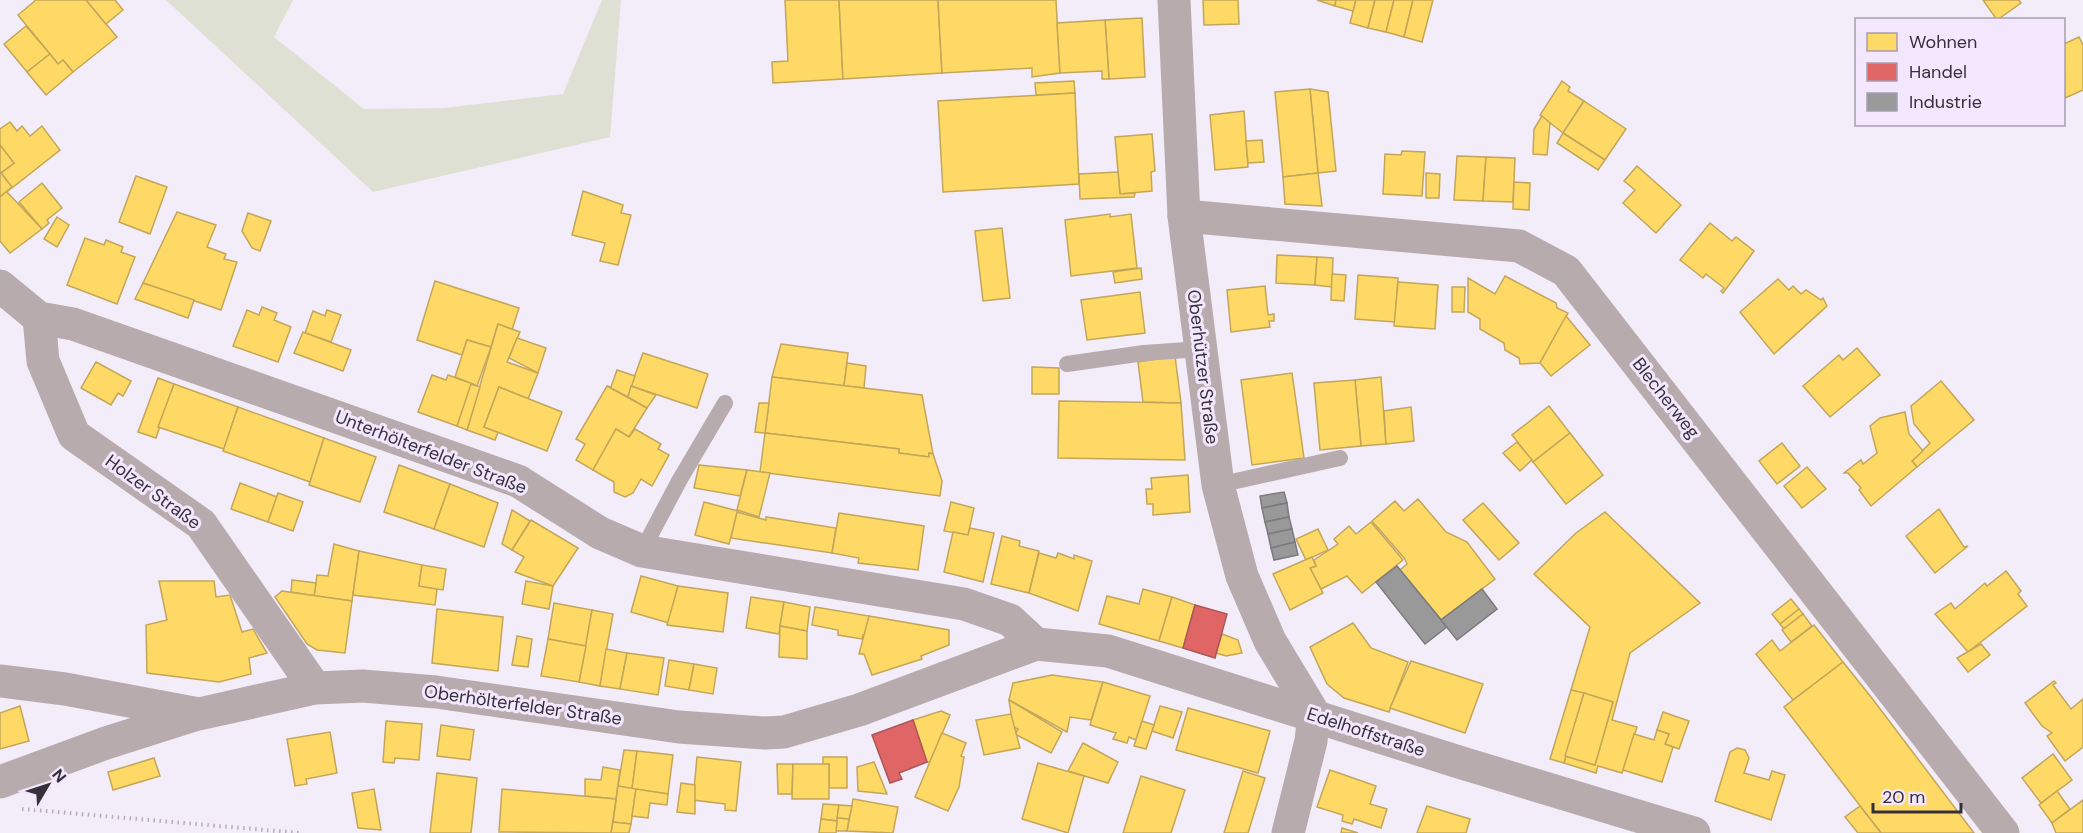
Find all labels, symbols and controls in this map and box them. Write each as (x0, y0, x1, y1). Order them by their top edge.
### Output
legend (1855, 18, 2065, 126)
text: Wohnen (1909, 30, 1977, 54)
text: Handel (1909, 60, 1967, 84)
text: Industrie (1909, 90, 1982, 114)
street label: Oberhützer Straße (1182, 288, 1224, 446)
street label: Blecherweg (1627, 353, 1705, 443)
street label: Unterhölterfelder Straße (332, 404, 530, 500)
street label: Holzer Straße (100, 449, 206, 535)
street label: Oberhölterfelder Straße (423, 679, 623, 731)
street label: Edelhoffstraße (1304, 702, 1428, 762)
north arrow (18, 755, 78, 815)
text: N (47, 765, 71, 787)
scale bar (1873, 776, 1962, 814)
text: 20 m (1882, 785, 1925, 809)

